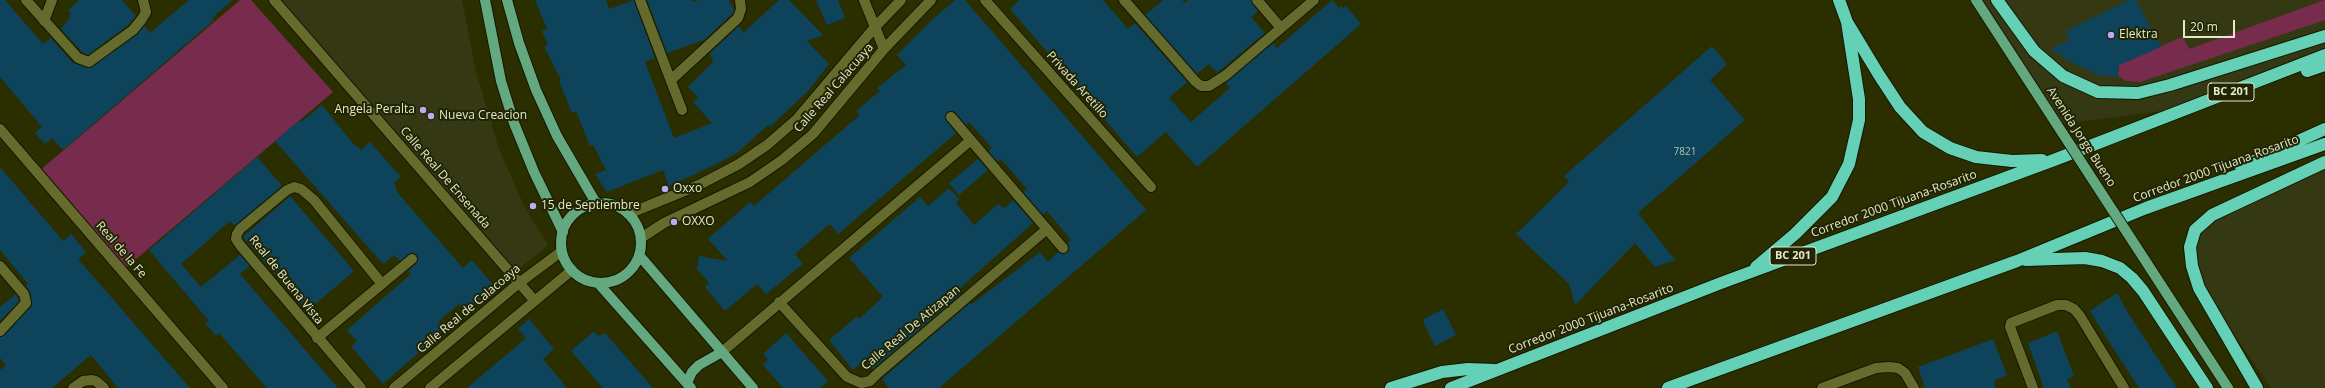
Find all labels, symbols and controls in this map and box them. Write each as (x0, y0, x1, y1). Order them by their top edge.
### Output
scale bar (2185, 12, 2237, 38)
text: 20 m (2190, 18, 2218, 35)
place label: Elektra (2119, 28, 2158, 42)
marker: Elektra (2106, 30, 2116, 40)
street label: Calle Real Calacuaya (791, 40, 877, 136)
street label: Privada Aretillo (1043, 49, 1111, 121)
road number: BC 201 (2208, 83, 2254, 101)
street label: Avenida Jorge Bueno (2043, 84, 2119, 190)
place label: Angela Peralta (334, 103, 415, 117)
marker: Angela Peralta (418, 105, 428, 115)
place label: Nueva Creacion (439, 109, 527, 123)
marker: Nueva Creacion (426, 111, 436, 121)
street label: Calle Real De Ensenada (397, 124, 493, 232)
street label: Corredor 2000 Tijuana-Rosarito (2131, 132, 2301, 206)
house number: 7821 (1674, 146, 1696, 158)
street label: Corredor 2000 Tijuana-Rosarito (1809, 167, 1979, 241)
place label: Oxxo (673, 182, 702, 196)
marker: Oxxo (660, 184, 670, 194)
place label: 15 de Septiembre (541, 199, 640, 213)
marker: 15 de Septiembre (528, 201, 538, 211)
place label: OXXO (682, 215, 715, 229)
marker: OXXO (669, 217, 679, 227)
street label: Real de la Fe (93, 219, 149, 281)
street label: Real de Buena Vista (246, 233, 326, 327)
road number: BC 201 (1770, 247, 1816, 265)
street label: Calle Real de Calacoaya (414, 262, 524, 356)
street label: Corredor 2000 Tijuana-Rosarito (1507, 281, 1675, 357)
street label: Calle Real De Atizapan (859, 283, 963, 373)

